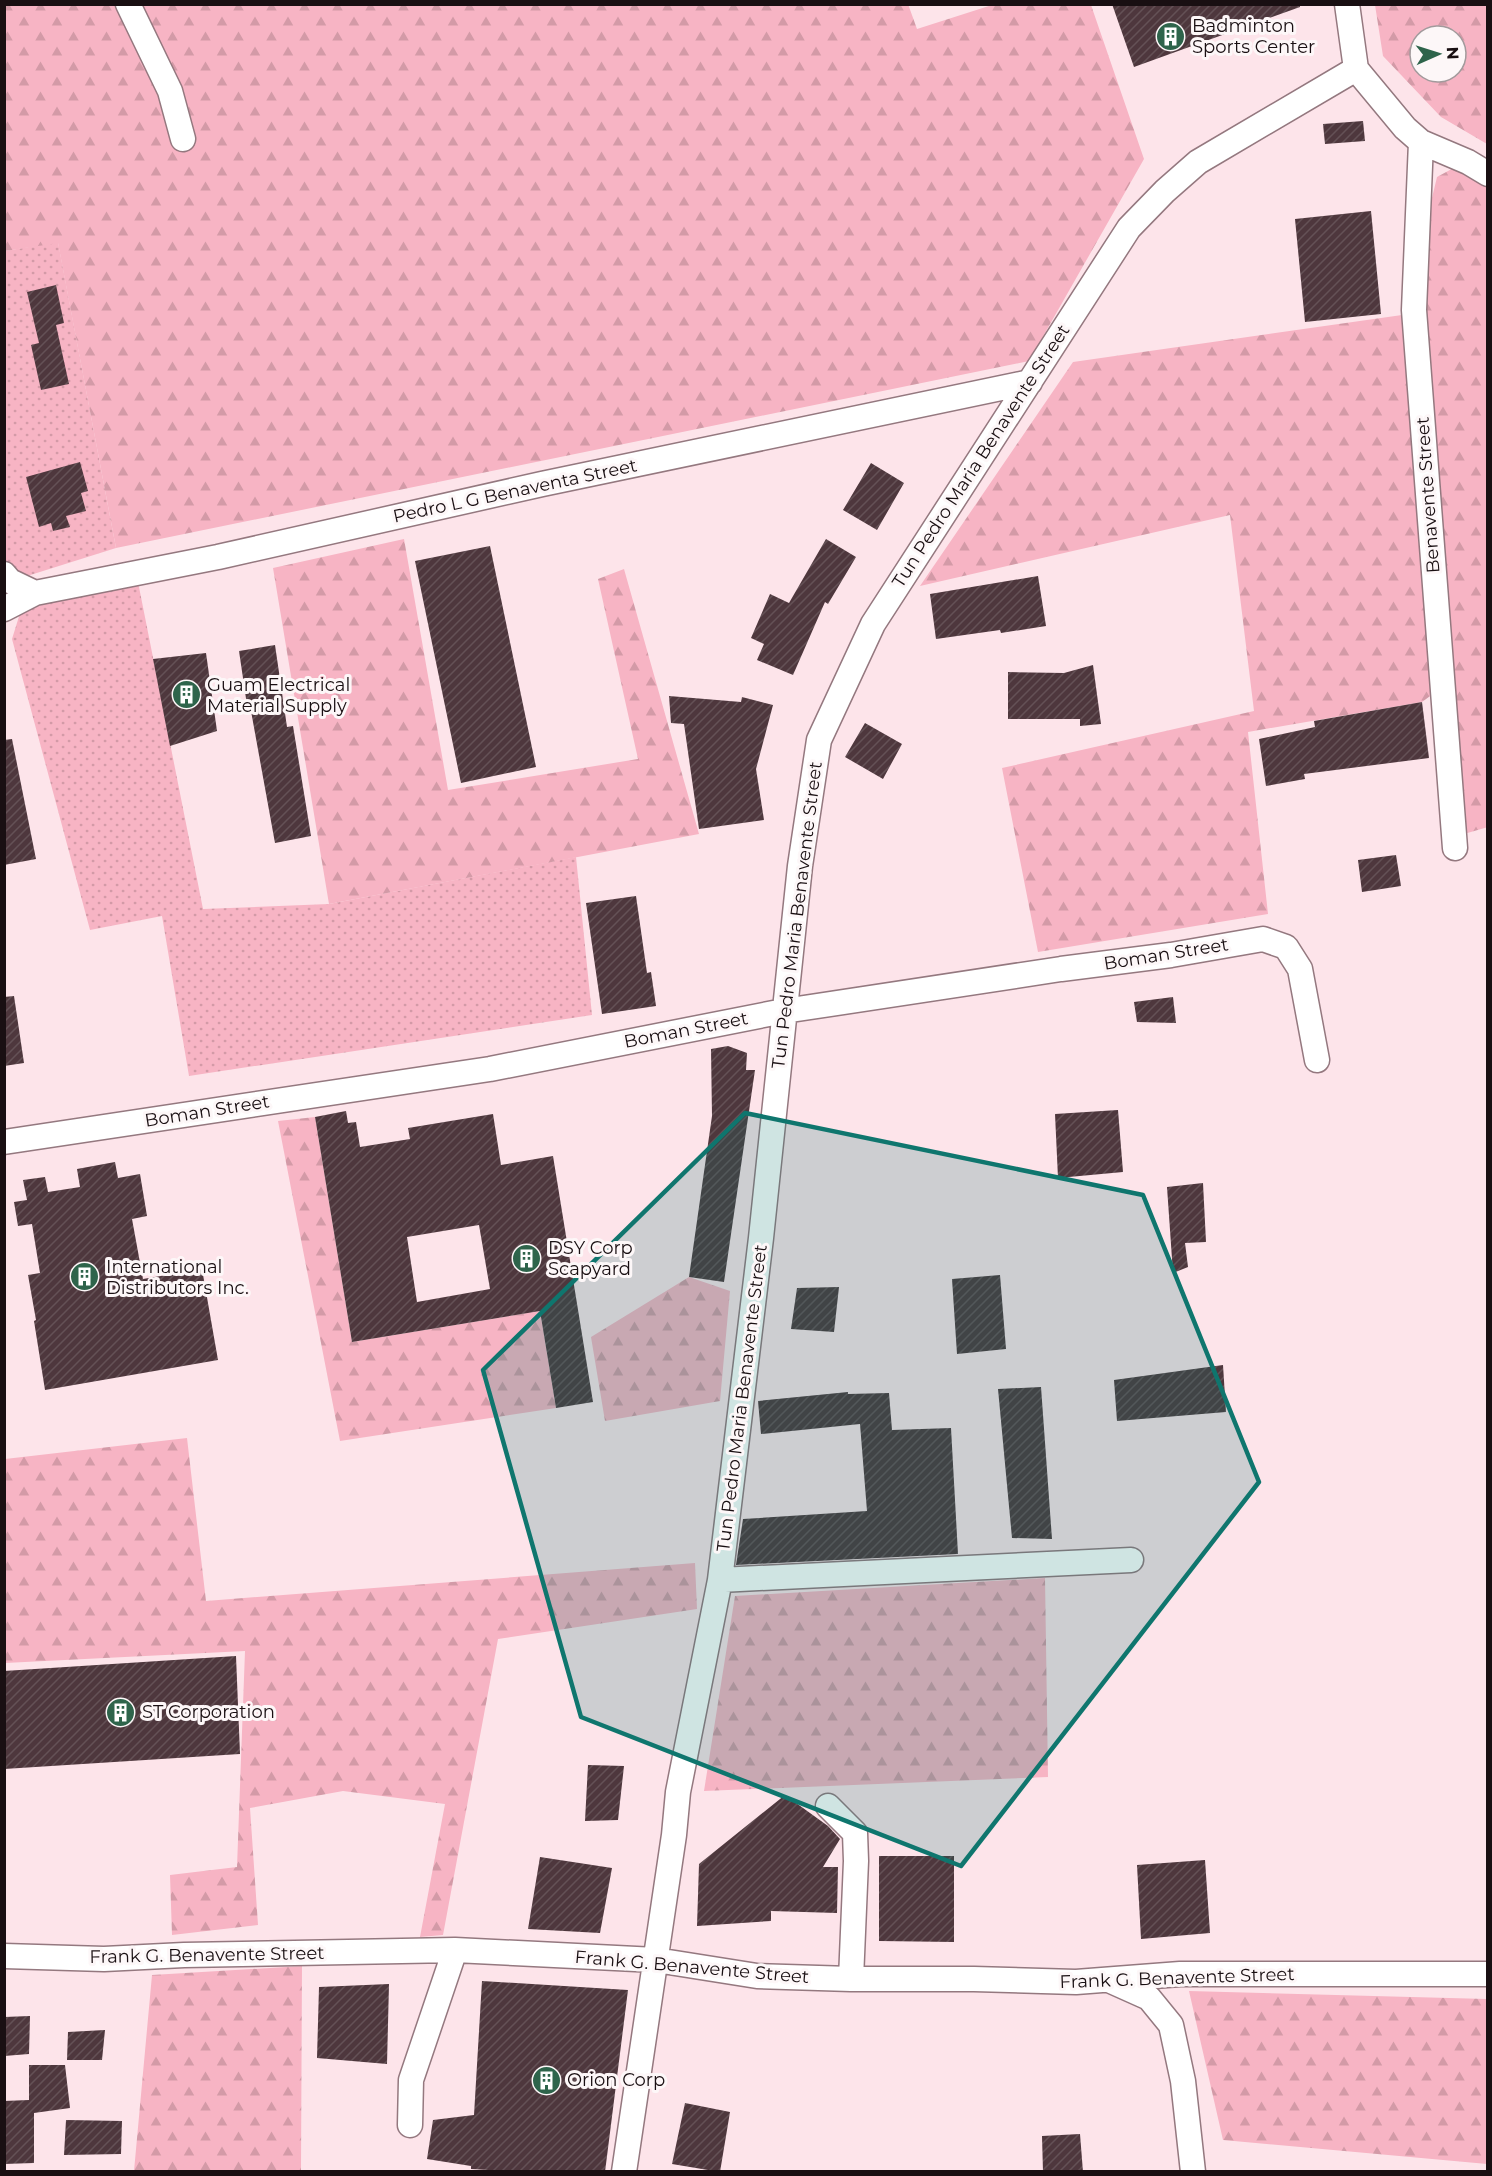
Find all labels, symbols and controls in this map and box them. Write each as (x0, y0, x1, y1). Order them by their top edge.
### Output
place label: Badminton Sports Center (1192, 15, 1315, 58)
building icon: Badminton Sports Center (1155, 20, 1187, 52)
north arrow (1408, 24, 1468, 84)
text: N (1443, 46, 1462, 60)
street label: Tun Pedro Maria Benavente Street (888, 320, 1074, 592)
street label: Benavente Street (1412, 416, 1444, 574)
street label: Pedro L G Benaventa Street (391, 454, 639, 528)
place label: Guam Electrical Material Supply (207, 674, 350, 717)
building icon: Guam Electrical Material Supply (170, 679, 202, 711)
street label: Tun Pedro Maria Benavente Street (767, 760, 827, 1070)
street label: Boman Street (1102, 933, 1230, 975)
street label: Boman Street (622, 1007, 750, 1053)
street label: Boman Street (143, 1090, 271, 1132)
place label: DSY Corp Scapyard (548, 1237, 633, 1280)
building icon: DSY Corp Scapyard (511, 1242, 543, 1274)
street label: Tun Pedro Maria Benavente Street (712, 1243, 772, 1553)
place label: International Distributors Inc. (106, 1256, 249, 1299)
building icon: International Distributors Inc. (69, 1261, 101, 1293)
building icon: ST Corporation (105, 1696, 137, 1728)
place label: ST Corporation (142, 1701, 275, 1723)
street label: Frank G. Benavente Street (89, 1942, 325, 1968)
street label: Frank G. Benavente Street (574, 1946, 810, 1988)
street label: Frank G. Benavente Street (1059, 1963, 1295, 1993)
building icon: Orion Corp (530, 2064, 562, 2096)
place label: Orion Corp (567, 2069, 665, 2091)

